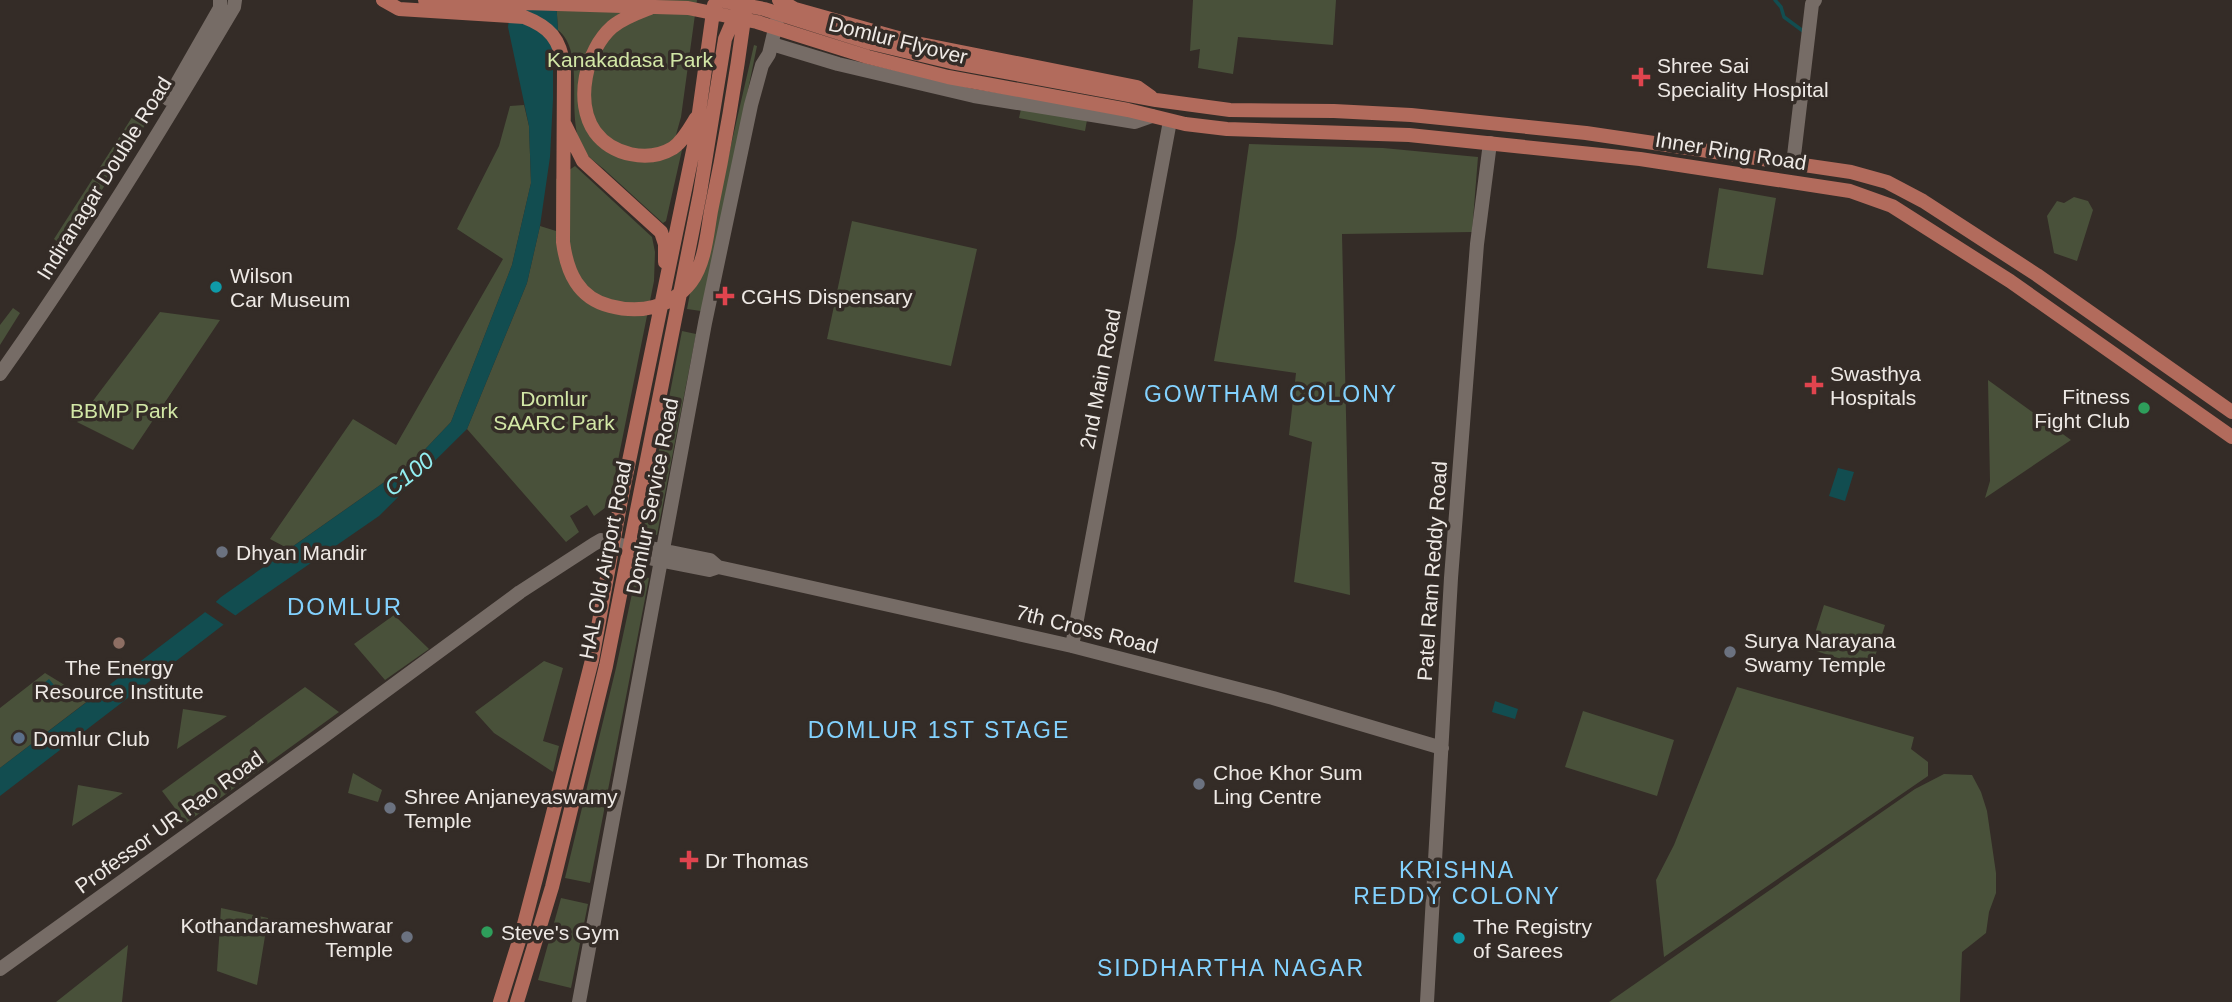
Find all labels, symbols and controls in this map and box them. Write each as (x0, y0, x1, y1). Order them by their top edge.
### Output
street label: Domlur Flyover (826, 12, 970, 68)
park label: Kanakadasa Park (547, 48, 713, 71)
place label: Shree Sai Speciality Hospital (1657, 54, 1829, 101)
marker: Shree Sai Speciality Hospital (1631, 67, 1651, 87)
street label: Indiranagar Double Road (32, 72, 176, 284)
street label: Inner Ring Road (1654, 128, 1808, 174)
place label: Wilson Car Museum (230, 264, 350, 311)
marker: Wilson Car Museum (208, 279, 224, 295)
place label: CGHS Dispensary (741, 285, 913, 308)
marker: CGHS Dispensary (715, 286, 735, 306)
street label: 2nd Main Road (1075, 307, 1125, 451)
place label: Swasthya Hospitals (1830, 362, 1921, 409)
marker: Swasthya Hospitals (1804, 375, 1824, 395)
district label: GOWTHAM COLONY (1144, 381, 1398, 407)
place label: Fitness Fight Club (2034, 385, 2130, 432)
park label: Domlur SAARC Park (493, 387, 615, 434)
street label: Domlur Service Road (622, 396, 682, 596)
park label: BBMP Park (70, 399, 179, 422)
marker: Fitness Fight Club (2136, 400, 2152, 416)
water label: C100 (379, 447, 439, 501)
street label: HAL Old Airport Road (575, 459, 635, 661)
street label: Patel Ram Reddy Road (1413, 460, 1451, 682)
place label: Dhyan Mandir (236, 541, 367, 564)
marker: Dhyan Mandir (214, 544, 230, 560)
district label: DOMLUR (287, 593, 403, 620)
street label: 7th Cross Road (1013, 600, 1161, 658)
place label: Surya Narayana Swamy Temple (1744, 629, 1896, 676)
marker: The Energy Resource Institute (111, 635, 127, 651)
marker: Surya Narayana Swamy Temple (1722, 644, 1738, 660)
place label: The Energy Resource Institute (34, 656, 204, 703)
district label: DOMLUR 1ST STAGE (808, 717, 1070, 743)
place label: Domlur Club (33, 727, 150, 750)
marker: Domlur Club (11, 730, 27, 746)
street label: Professor UR Rao Road (71, 746, 267, 898)
place label: Choe Khor Sum Ling Centre (1213, 761, 1362, 808)
marker: Choe Khor Sum Ling Centre (1191, 776, 1207, 792)
place label: Shree Anjaneyaswamy Temple (404, 785, 618, 832)
marker: Shree Anjaneyaswamy Temple (382, 800, 398, 816)
place label: Dr Thomas (705, 849, 808, 872)
marker: Dr Thomas (679, 850, 699, 870)
district label: KRISHNA REDDY COLONY (1353, 857, 1561, 909)
place label: Kothandarameshwarar Temple (181, 914, 393, 961)
place label: The Registry of Sarees (1473, 915, 1593, 962)
place label: Steve's Gym (501, 921, 619, 944)
marker: Steve's Gym (479, 924, 495, 940)
marker: Kothandarameshwarar Temple (399, 929, 415, 945)
marker: The Registry of Sarees (1451, 930, 1467, 946)
district label: SIDDHARTHA NAGAR (1097, 955, 1365, 981)

